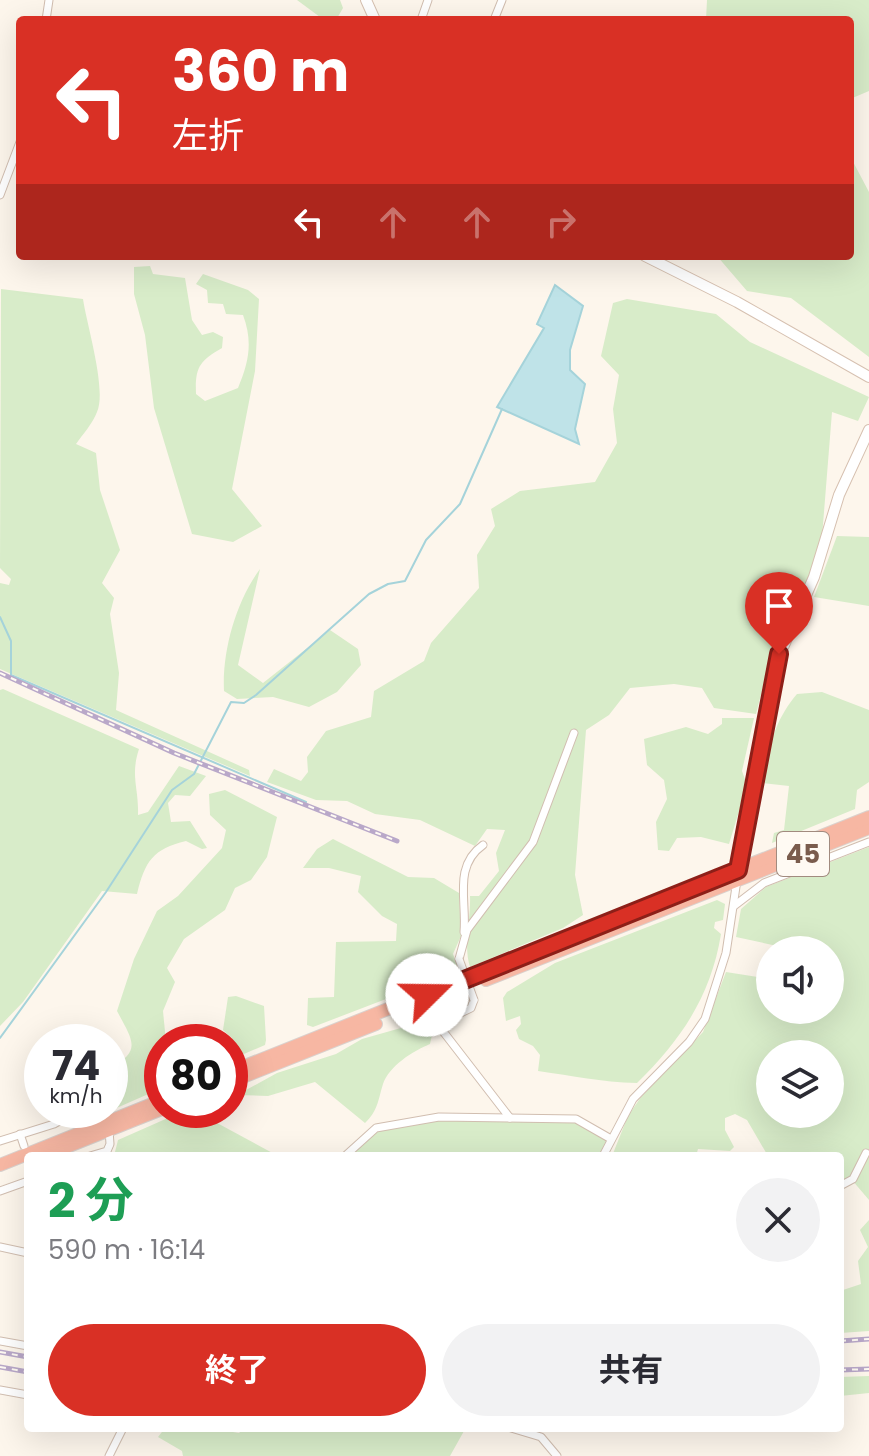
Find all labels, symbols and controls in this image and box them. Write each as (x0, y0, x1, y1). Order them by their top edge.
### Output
text: 360 m (172, 32, 349, 111)
icon: left (40, 48, 144, 152)
text: 左折 (172, 110, 244, 161)
icon: left (287, 200, 331, 244)
icon: ahead (371, 200, 415, 244)
icon: ahead (455, 200, 499, 244)
icon: right (539, 200, 583, 244)
pin (745, 572, 813, 654)
icon: arrive (757, 584, 801, 628)
road number: 45 (777, 832, 829, 876)
map controls (756, 936, 844, 1128)
button: sound (756, 936, 844, 1024)
position arrow (385, 953, 469, 1037)
speed limit sign: 80 (144, 1024, 248, 1128)
text: 74 (52, 1038, 100, 1094)
button: layers (756, 1040, 844, 1128)
text: km/h (49, 1082, 103, 1110)
text: 2 分 (48, 1167, 134, 1234)
button: close (736, 1178, 820, 1262)
text: 590 m · 16:14 (48, 1232, 205, 1268)
button: 終了 (48, 1324, 426, 1416)
button: 共有 (442, 1324, 820, 1416)

